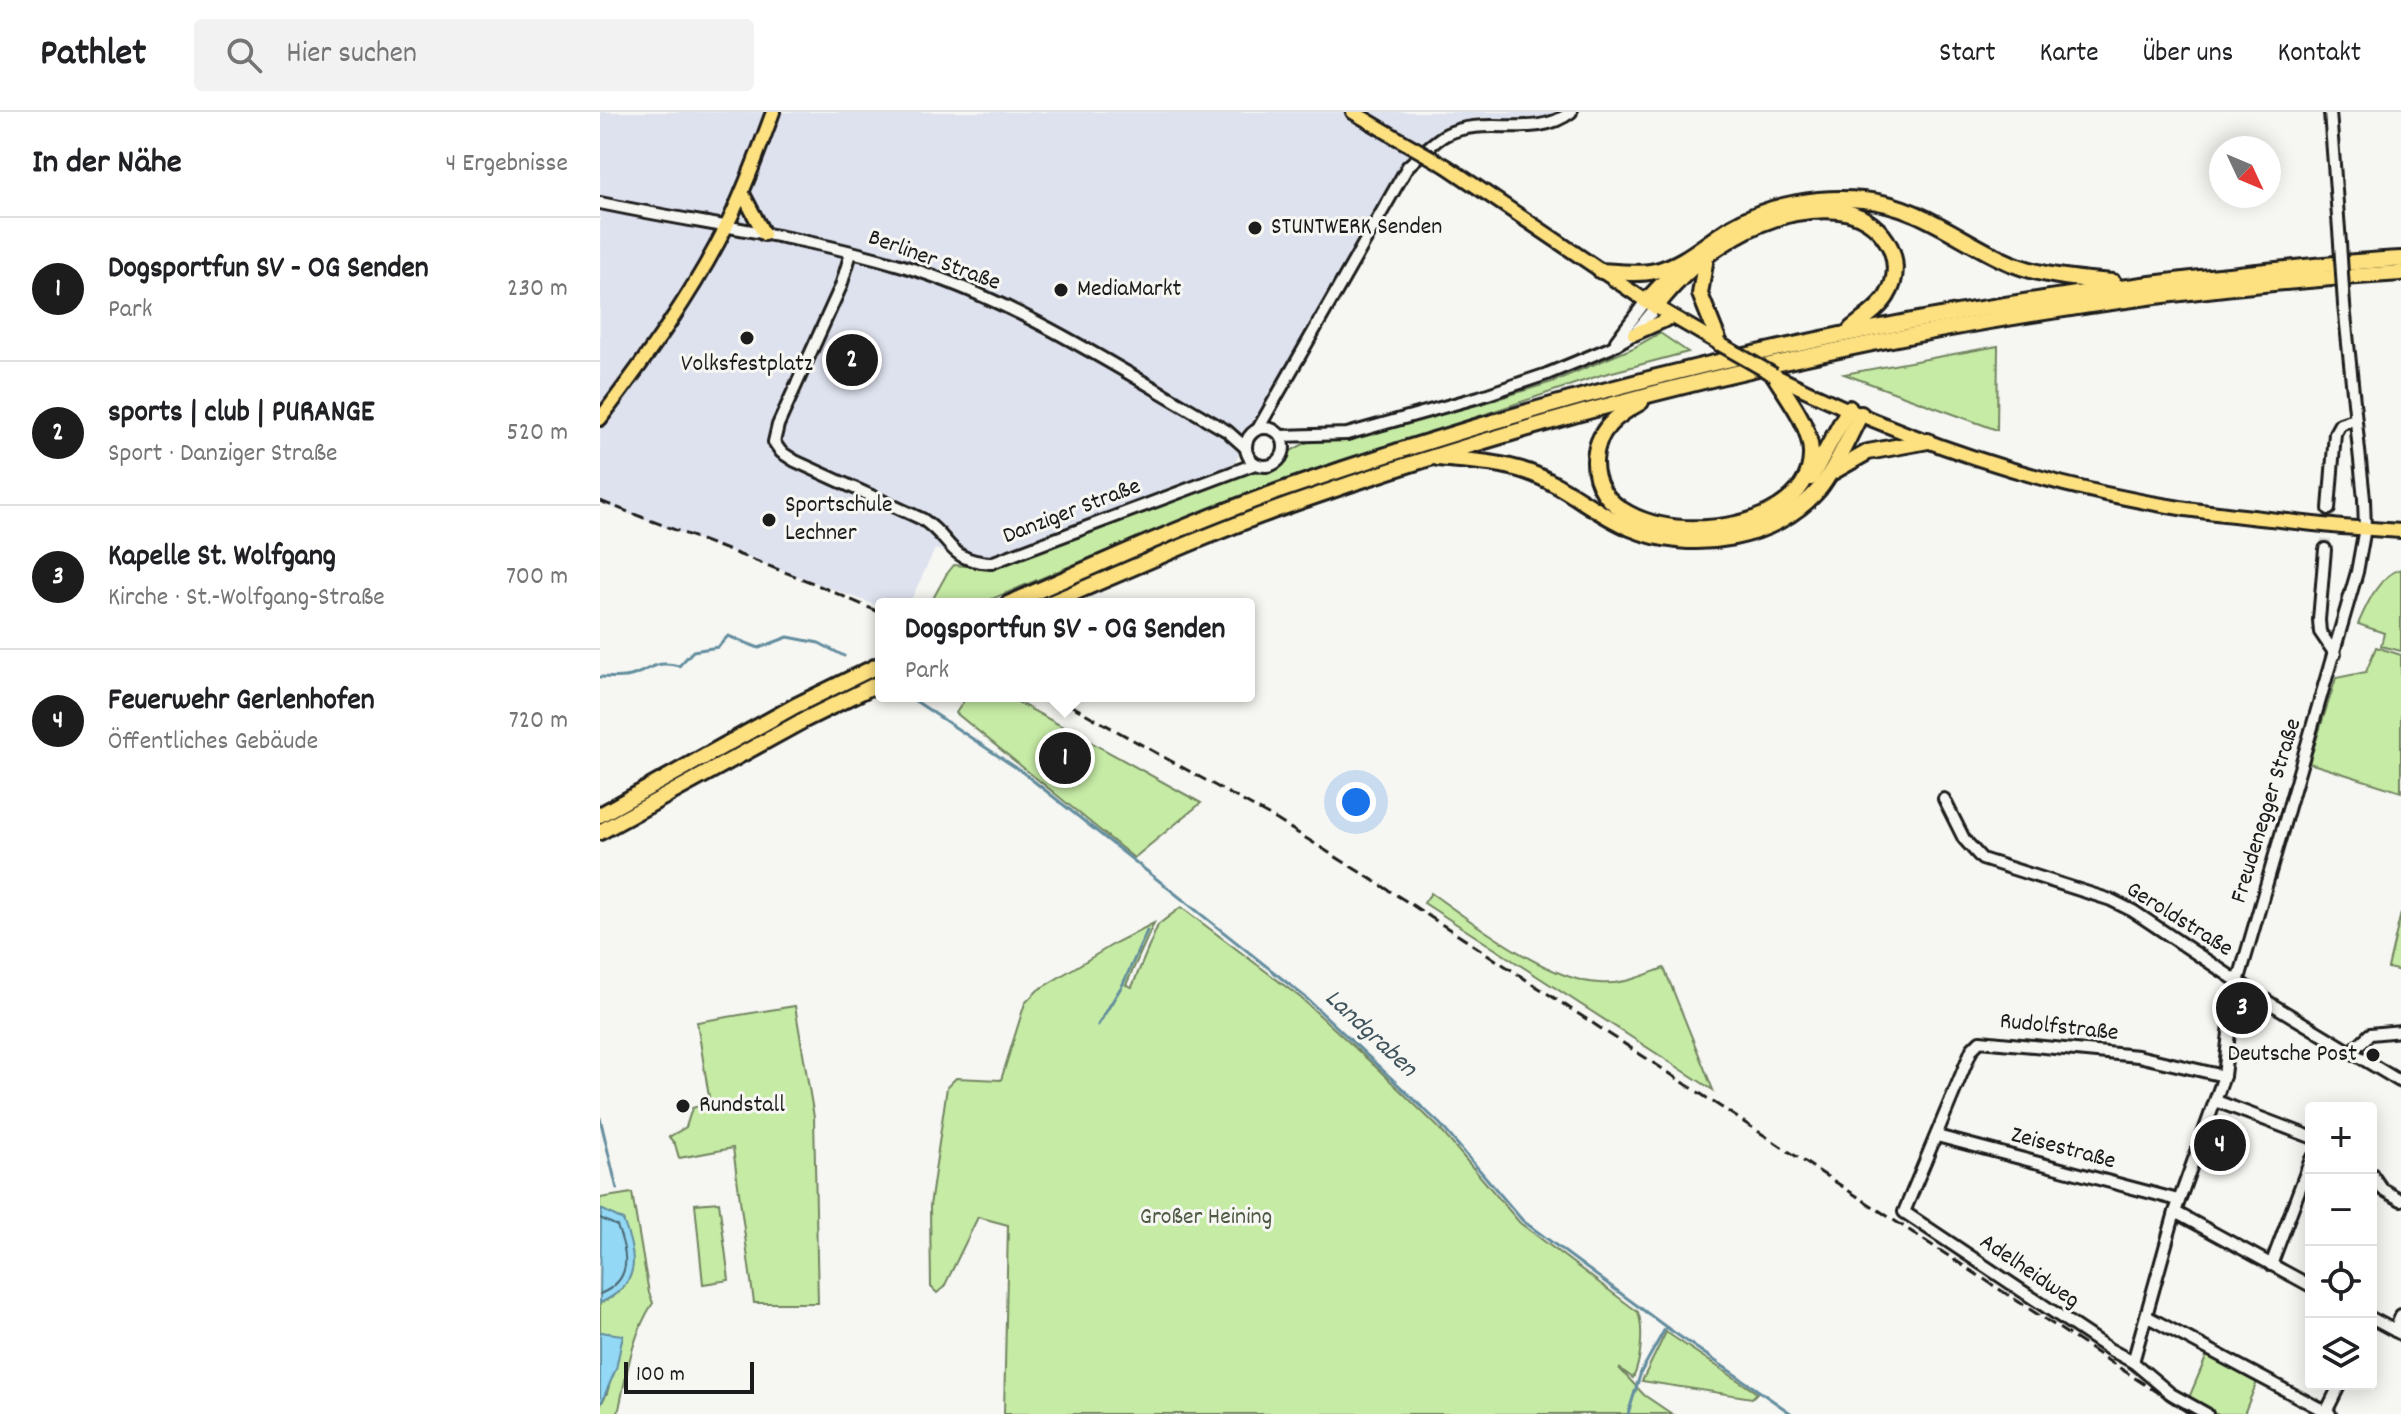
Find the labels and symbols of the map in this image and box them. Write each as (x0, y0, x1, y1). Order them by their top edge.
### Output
north arrow (2209, 136, 2281, 208)
place label: STUNTWERK Senden (1271, 211, 1442, 245)
marker: STUNTWERK Senden (1246, 219, 1264, 237)
street label: Berliner Straße (863, 221, 1005, 301)
place label: MediaMarkt (1077, 273, 1182, 307)
marker: MediaMarkt (1052, 281, 1070, 299)
marker: Volksfestplatz (738, 329, 756, 347)
pin: 2 (826, 330, 878, 390)
place label: Volksfestplatz (681, 348, 813, 382)
street label: Danziger Straße (998, 470, 1146, 554)
place label: Sportschule Lechner (785, 489, 892, 551)
marker: Sportschule Lechner (760, 511, 778, 529)
street label: Freudenegger Straße (2223, 714, 2311, 908)
pin: 1 (1039, 728, 1091, 788)
your location (1336, 782, 1376, 822)
street label: Geroldstraße (2119, 874, 2239, 966)
pin: 3 (2216, 978, 2268, 1038)
water label: Landgraben (1315, 981, 1425, 1087)
street label: Rudolfstraße (1998, 1005, 2120, 1051)
place label: Deutsche Post (2228, 1038, 2357, 1072)
marker: Deutsche Post (2364, 1046, 2382, 1064)
place label: Rundstall (699, 1089, 785, 1123)
marker: Rundstall (674, 1097, 692, 1115)
pin: 4 (2194, 1115, 2246, 1175)
street label: Zeisestraße (2007, 1119, 2119, 1179)
park label: Großer Heining (1140, 1201, 1272, 1235)
street label: Adelheidweg (1972, 1226, 2086, 1318)
scale bar (624, 1358, 754, 1394)

